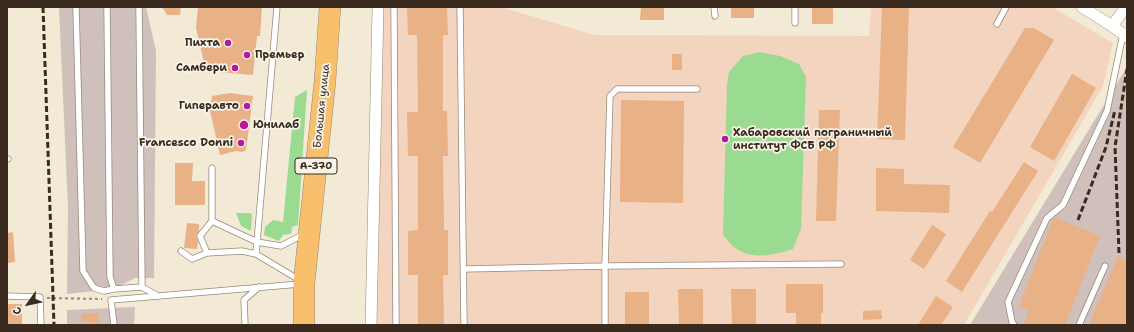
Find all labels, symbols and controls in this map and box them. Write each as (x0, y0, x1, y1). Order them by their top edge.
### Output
place label: Пихта (185, 36, 220, 50)
marker: Пихта (223, 38, 233, 48)
place label: Премьер (255, 48, 304, 62)
marker: Премьер (242, 50, 252, 60)
place label: Самбери (176, 61, 227, 75)
marker: Самбери (230, 63, 240, 73)
street label: Большая улица (311, 63, 333, 149)
place label: Гиперавто (179, 99, 239, 113)
marker: Гиперавто (242, 101, 252, 111)
place label: Юнилаб (253, 118, 299, 132)
marker: Юнилаб (238, 119, 250, 131)
place label: Хабаровский пограничный институт ФСБ РФ (733, 126, 892, 152)
marker: Хабаровский пограничный институт ФСБ РФ (720, 134, 730, 144)
place label: Francesco Donni (139, 136, 233, 150)
marker: Francesco Donni (236, 138, 246, 148)
road number: А-370 (295, 158, 337, 174)
north arrow (8, 284, 48, 324)
text: С (9, 304, 26, 318)

